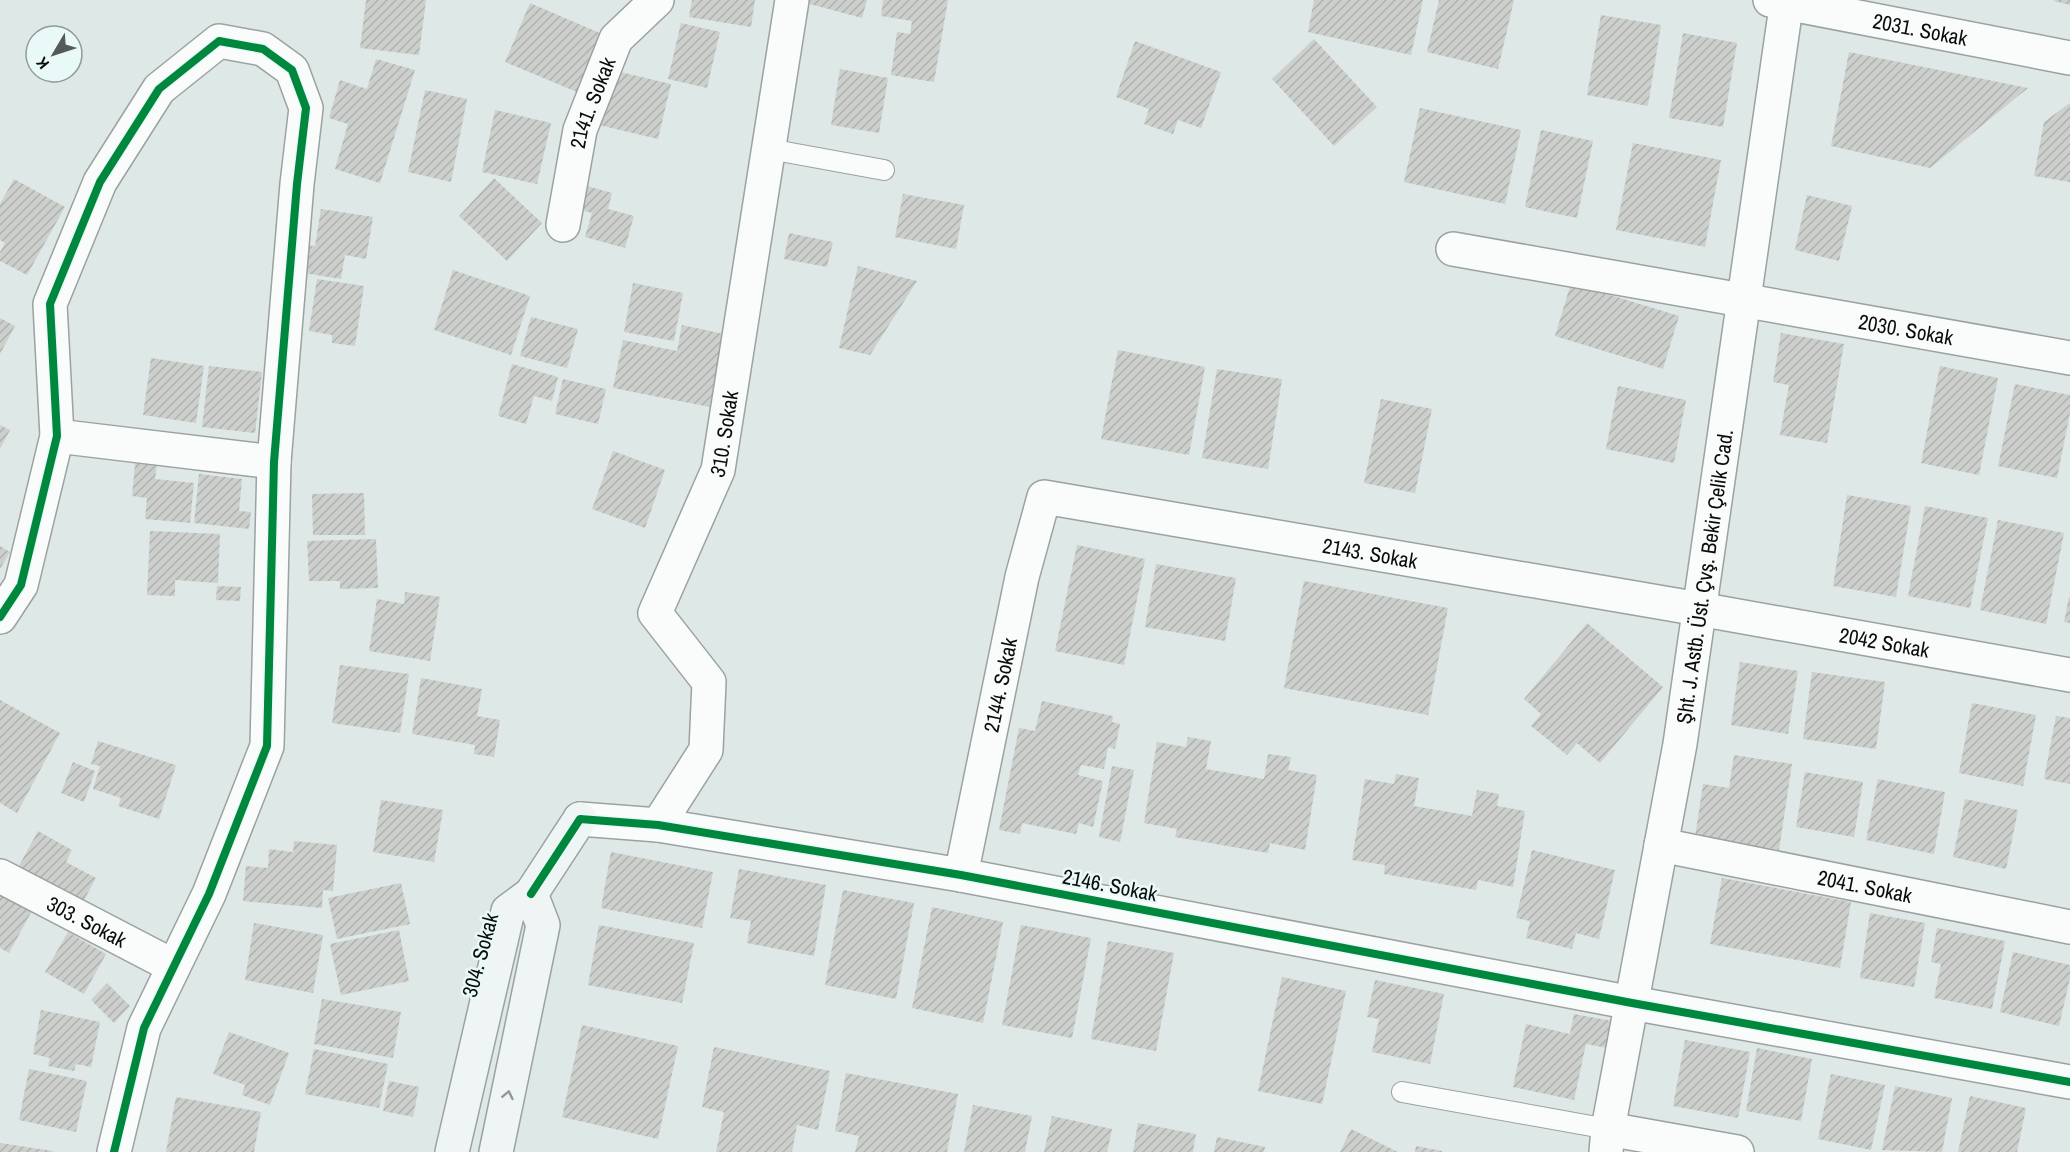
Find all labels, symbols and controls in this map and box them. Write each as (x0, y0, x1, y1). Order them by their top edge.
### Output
street label: 2031. Sokak (1870, 6, 1970, 52)
north arrow (24, 24, 84, 84)
text: K (30, 52, 54, 74)
street label: 2141. Sokak (562, 52, 622, 151)
street label: 2030. Sokak (1856, 306, 1956, 352)
street label: 310. Sokak (702, 388, 745, 481)
street label: Şht. J. Astb. Üst. Çvş. Bekir Çelik Cad. (1669, 427, 1740, 726)
street label: 2143. Sokak (1320, 530, 1420, 575)
street label: 2042 Sokak (1837, 620, 1932, 664)
street label: 2144. Sokak (976, 635, 1024, 735)
street label: 2146. Sokak (1060, 862, 1160, 908)
street label: 2041. Sokak (1815, 862, 1915, 910)
street label: 303. Sokak (42, 888, 132, 954)
street label: 304. Sokak (455, 909, 505, 1000)
one-way arrow (501, 1090, 514, 1100)

